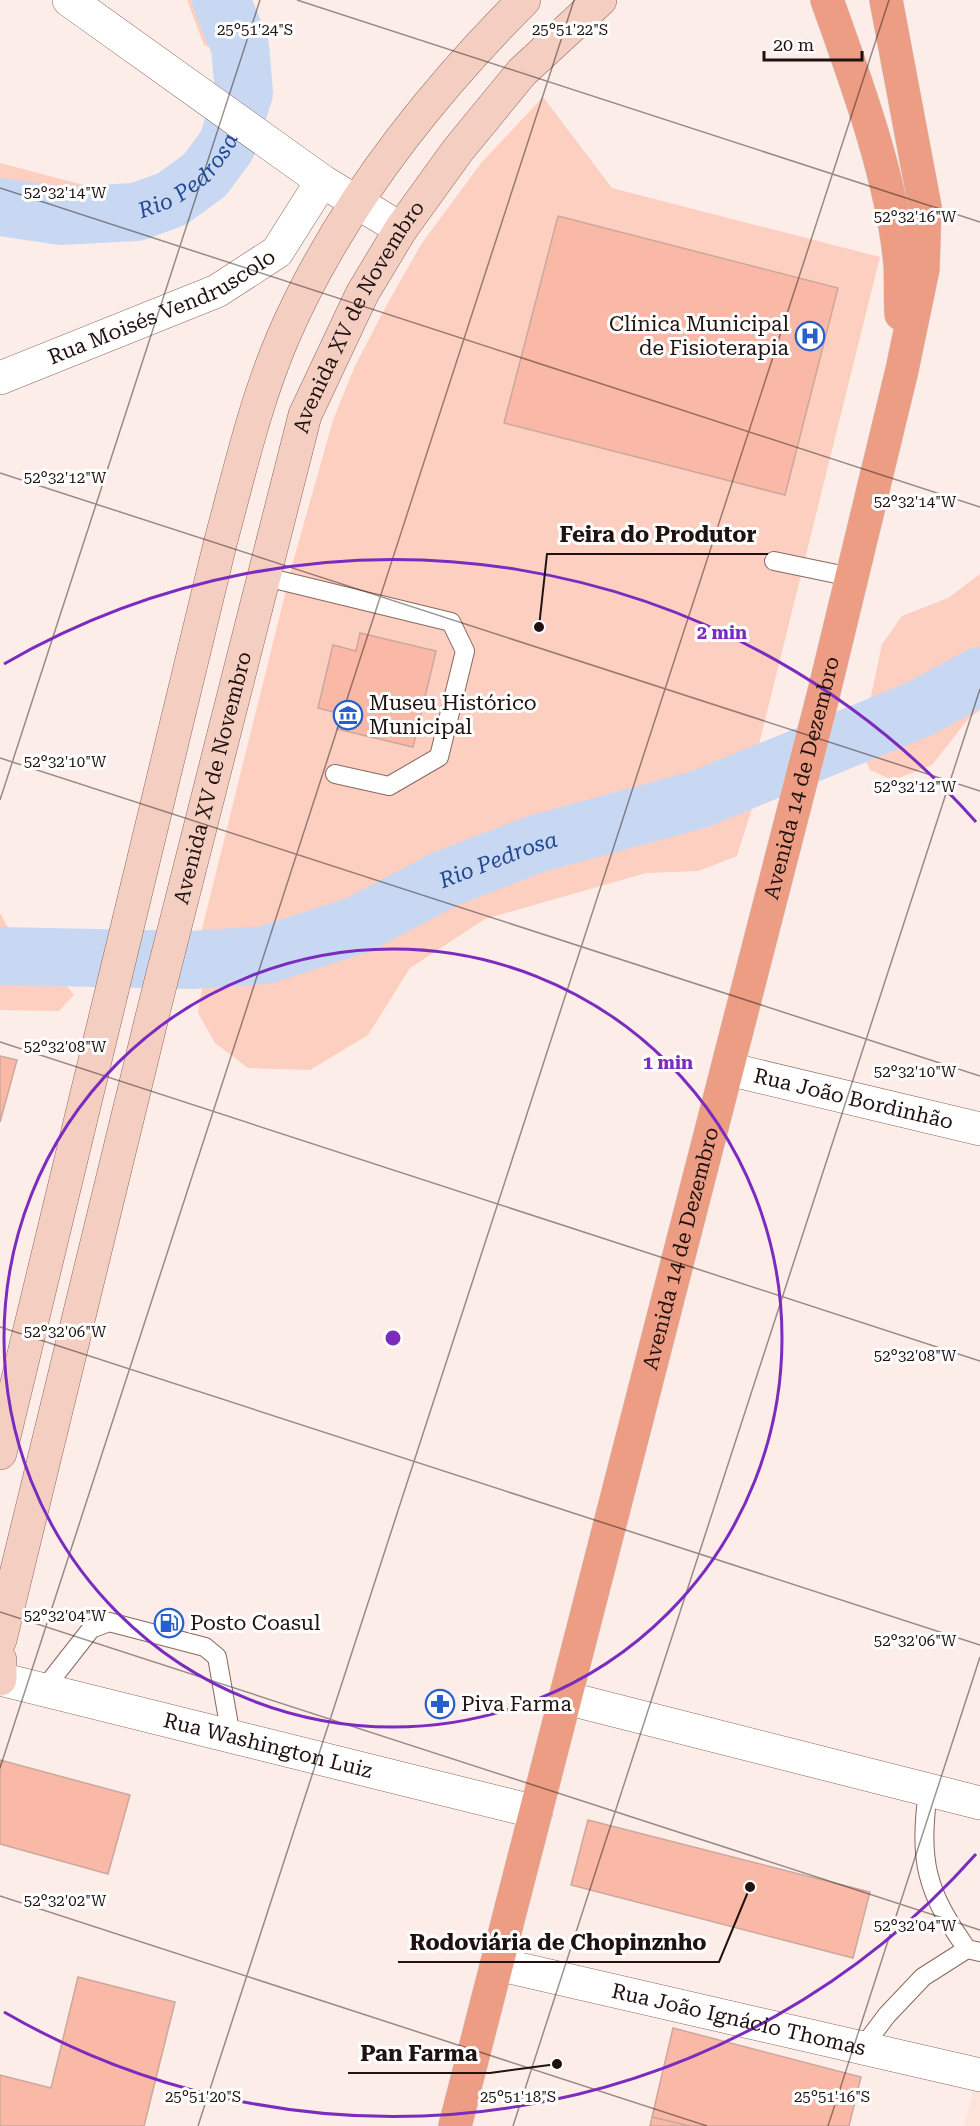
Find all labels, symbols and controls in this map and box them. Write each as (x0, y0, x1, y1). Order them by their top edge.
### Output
text: 25°51'24"S (217, 21, 293, 39)
text: 25°51'22"S (532, 21, 608, 39)
scale bar (764, 24, 862, 62)
text: 20 m (773, 34, 814, 55)
water label: Rio Pedrosa (134, 131, 243, 224)
text: 52°32'14"W (24, 184, 107, 202)
street label: Avenida XV de Novembro (289, 196, 429, 436)
text: 52°32'16"W (874, 208, 957, 226)
street label: Rua Moisés Vendruscolo (45, 244, 280, 369)
place label: Clínica Municipal de Fisioterapia (609, 312, 790, 360)
hospital icon: Clínica Municipal de Fisioterapia (794, 320, 826, 352)
text: 52°32'12"W (24, 469, 107, 487)
text: 52°32'14"W (874, 493, 957, 511)
callout: Feira do Produtor (547, 514, 768, 554)
text: Feira do Produtor (560, 522, 756, 547)
text: 2 min (697, 622, 747, 643)
street label: Avenida XV de Novembro (169, 649, 256, 907)
street label: Avenida 14 de Dezembro (759, 654, 844, 902)
place label: Museu Histórico Municipal (369, 691, 537, 739)
museum icon: Museu Histórico Municipal (332, 699, 364, 731)
text: 52°32'10"W (24, 753, 107, 771)
text: 52°32'12"W (874, 778, 957, 796)
water label: Rio Pedrosa (435, 827, 560, 893)
text: 52°32'08"W (24, 1038, 107, 1056)
text: 1 min (643, 1052, 693, 1073)
text: 52°32'10"W (874, 1063, 957, 1081)
street label: Rua João Bordinhão (751, 1064, 956, 1134)
street label: Avenida 14 de Dezembro (638, 1125, 724, 1373)
text: 52°32'06"W (24, 1323, 107, 1341)
centre of rings (383, 1328, 403, 1348)
text: 52°32'08"W (874, 1347, 957, 1365)
text: 52°32'04"W (24, 1607, 107, 1625)
fuel station icon: Posto Coasul (153, 1607, 185, 1639)
place label: Posto Coasul (190, 1611, 321, 1635)
text: 52°32'06"W (874, 1632, 957, 1650)
pharmacy icon: Piva Farma (424, 1688, 456, 1720)
place label: Piva Farma (461, 1692, 572, 1716)
street label: Rua Washington Luiz (161, 1708, 375, 1783)
text: 52°32'02"W (24, 1892, 107, 1910)
text: 52°32'04"W (874, 1917, 957, 1935)
callout: Rodoviária de Chopinznho (398, 1922, 719, 1962)
text: Rodoviária de Chopinznho (409, 1930, 707, 1955)
street label: Rua João Ignácio Thomas (609, 1979, 868, 2060)
callout: Pan Farma (348, 2033, 490, 2073)
text: Pan Farma (360, 2041, 478, 2066)
text: 25°51'20"S (165, 2088, 241, 2106)
text: 25°51'18"S (480, 2088, 556, 2106)
text: 25°51'16"S (794, 2088, 870, 2106)

